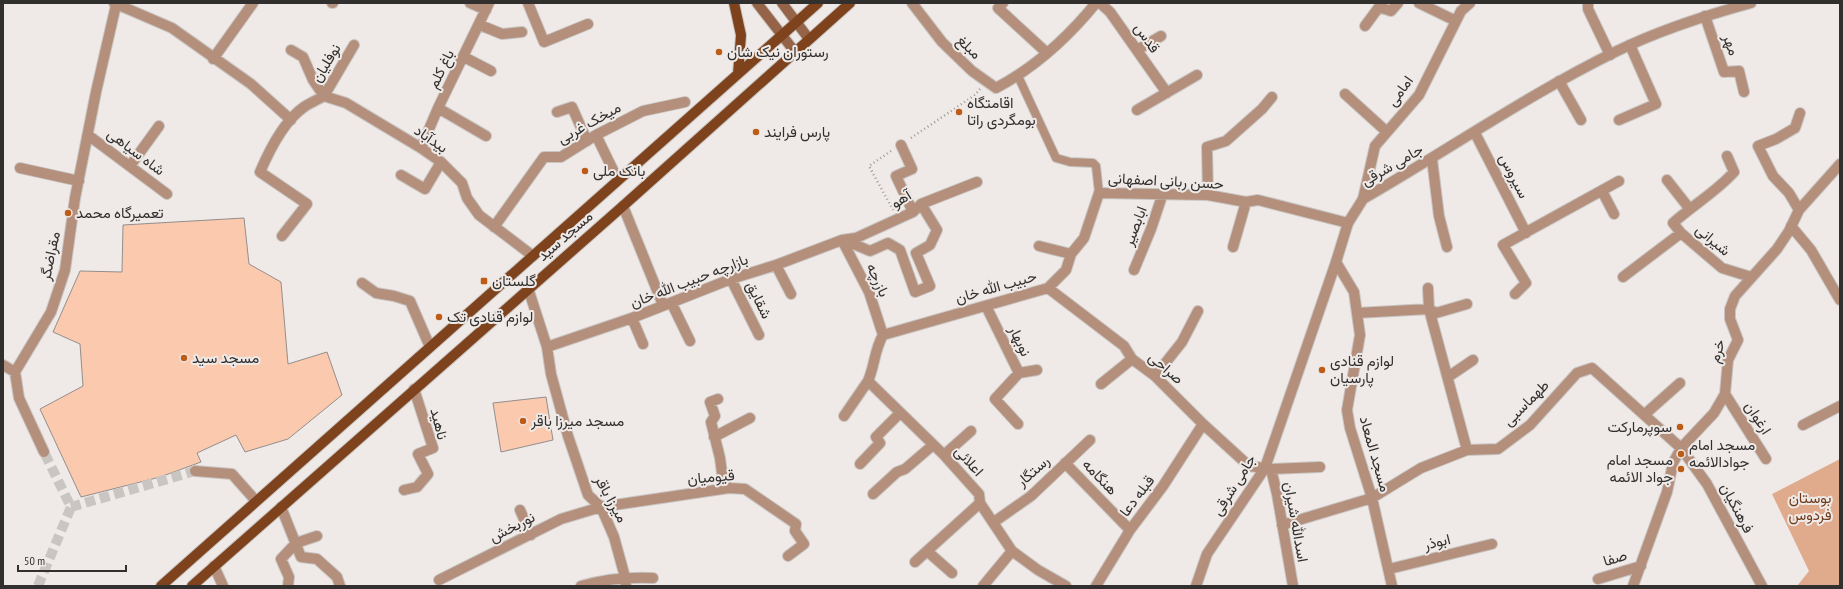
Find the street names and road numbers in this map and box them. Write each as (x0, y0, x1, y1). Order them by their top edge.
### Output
street label: قدس (1129, 19, 1165, 57)
street label: مبلغ (952, 30, 986, 64)
street label: مهر (1719, 31, 1744, 58)
street label: نوفلیان (307, 40, 345, 86)
street label: باغ کلم (423, 46, 460, 92)
street label: امامی (1382, 72, 1418, 110)
street label: میخک غربی (554, 97, 624, 149)
street label: بیدآباد (411, 120, 452, 157)
street label: شاه سیاهی (103, 124, 169, 180)
street label: جامی شرقی (1357, 139, 1427, 191)
street label: سیروس (1494, 150, 1534, 202)
street label: حسن ربانی اصفهانی (1108, 168, 1224, 194)
street label: آهو (887, 184, 916, 212)
street label: ابابصیر (1118, 203, 1151, 249)
street label: مسجد سید (533, 206, 596, 265)
street label: شیرانی (1691, 219, 1735, 261)
street label: مقراضگر (35, 230, 64, 283)
street label: بازارچه حبیب الله خان (627, 249, 751, 313)
street label: بازرچه (862, 260, 894, 300)
street label: حبیب الله خان (953, 266, 1039, 307)
street label: شقایق (741, 278, 777, 322)
street label: نوبهار (1004, 321, 1036, 359)
street label: خرم (1704, 337, 1730, 365)
street label: صراحی (1144, 347, 1188, 389)
street label: طهماسبی (1498, 375, 1554, 431)
street label: ارغوان (1741, 398, 1776, 438)
street label: ناهید (426, 406, 453, 442)
street label: مسجد المعاد (1356, 414, 1395, 494)
street label: اعلائی (950, 441, 988, 481)
street label: رستگار (1011, 451, 1053, 491)
street label: جامی شرقی (1207, 451, 1261, 519)
street label: هنگامه (1079, 455, 1122, 499)
street label: قیومیان (687, 465, 735, 488)
street label: میرزا باقر (590, 471, 632, 526)
street label: قبله دعا (1115, 471, 1158, 520)
street label: فرهنگیان (1716, 479, 1759, 536)
street label: اسدالله شیران (1280, 480, 1313, 564)
street label: نوربخش (486, 507, 538, 547)
street label: ابوذر (1421, 529, 1452, 554)
street label: صفا (1601, 545, 1629, 570)

